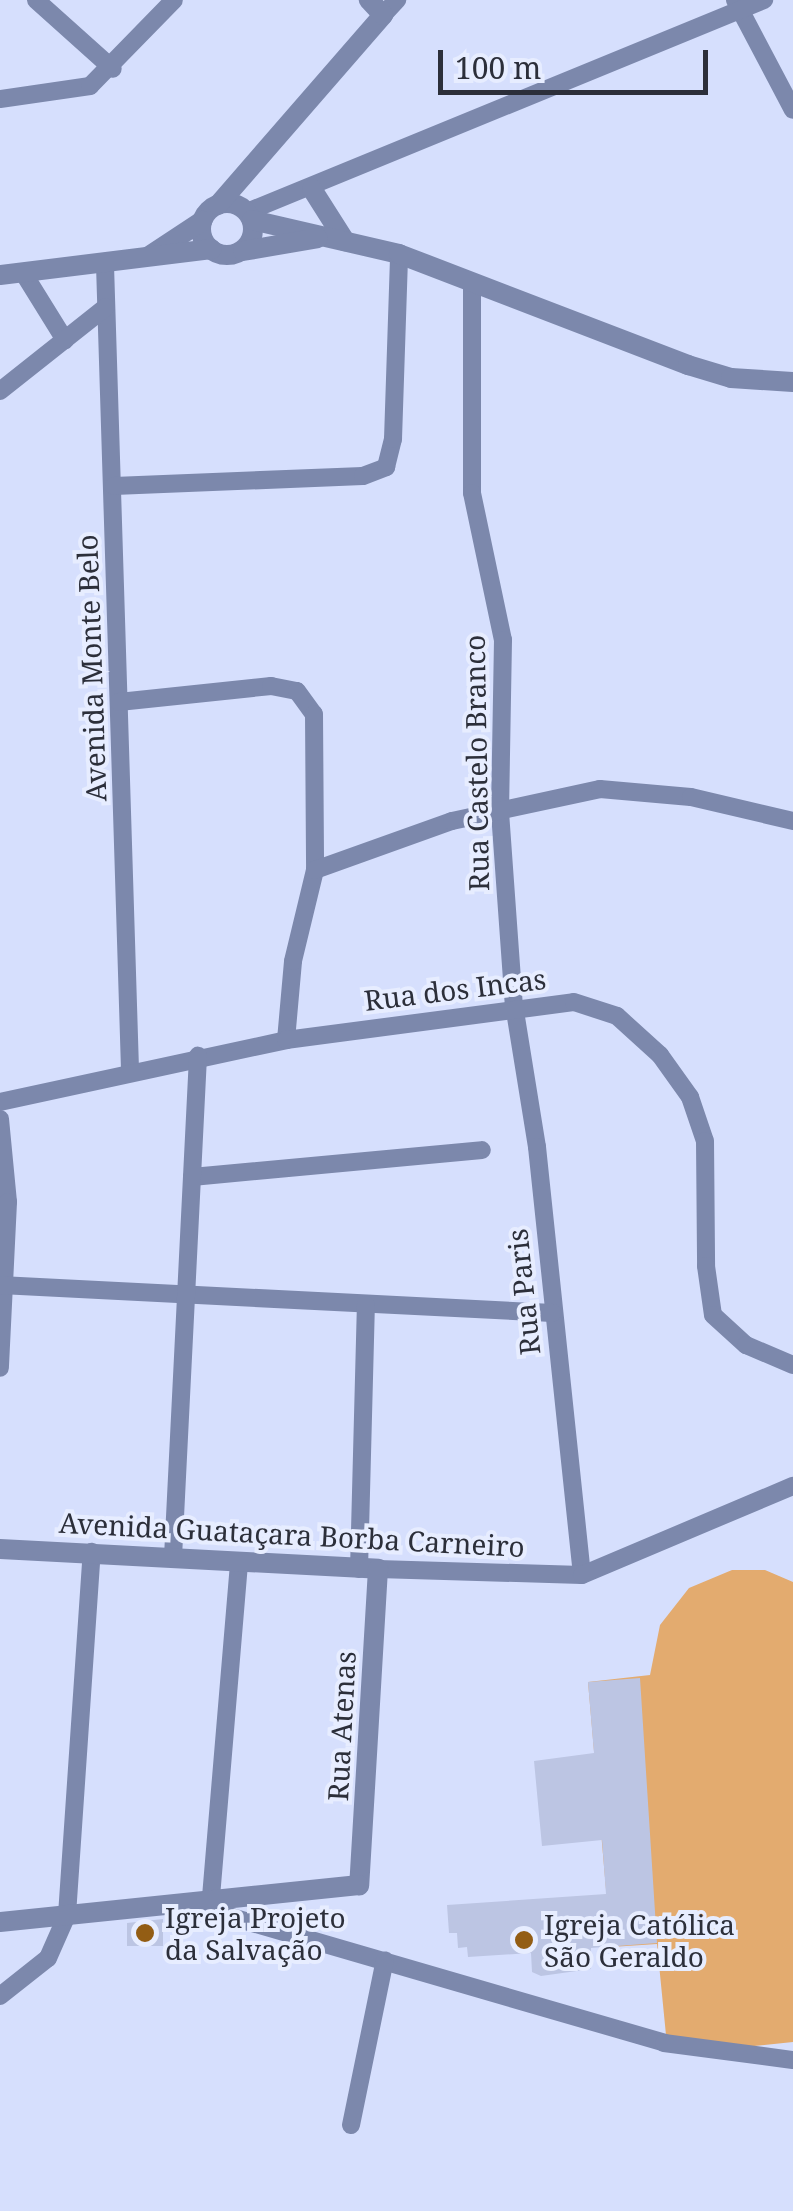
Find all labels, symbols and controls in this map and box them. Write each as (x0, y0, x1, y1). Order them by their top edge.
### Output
scale bar (443, 30, 713, 92)
text: 100 m (455, 47, 541, 88)
street label: Avenida Monte Belo (70, 534, 112, 802)
street label: Rua Castelo Branco (457, 635, 495, 891)
street label: Rua dos Incas (362, 961, 548, 1017)
street label: Rua Paris (500, 1227, 546, 1357)
street label: Avenida Guataçara Borba Carneiro (58, 1505, 526, 1563)
street label: Rua Atenas (320, 1650, 362, 1802)
place label: Igreja Projeto da Salvação (165, 1900, 346, 1966)
place label: Igreja Católica São Geraldo (544, 1907, 735, 1973)
marker: Igreja Projeto da Salvação (134, 1922, 156, 1944)
marker: Igreja Católica São Geraldo (513, 1929, 535, 1951)

